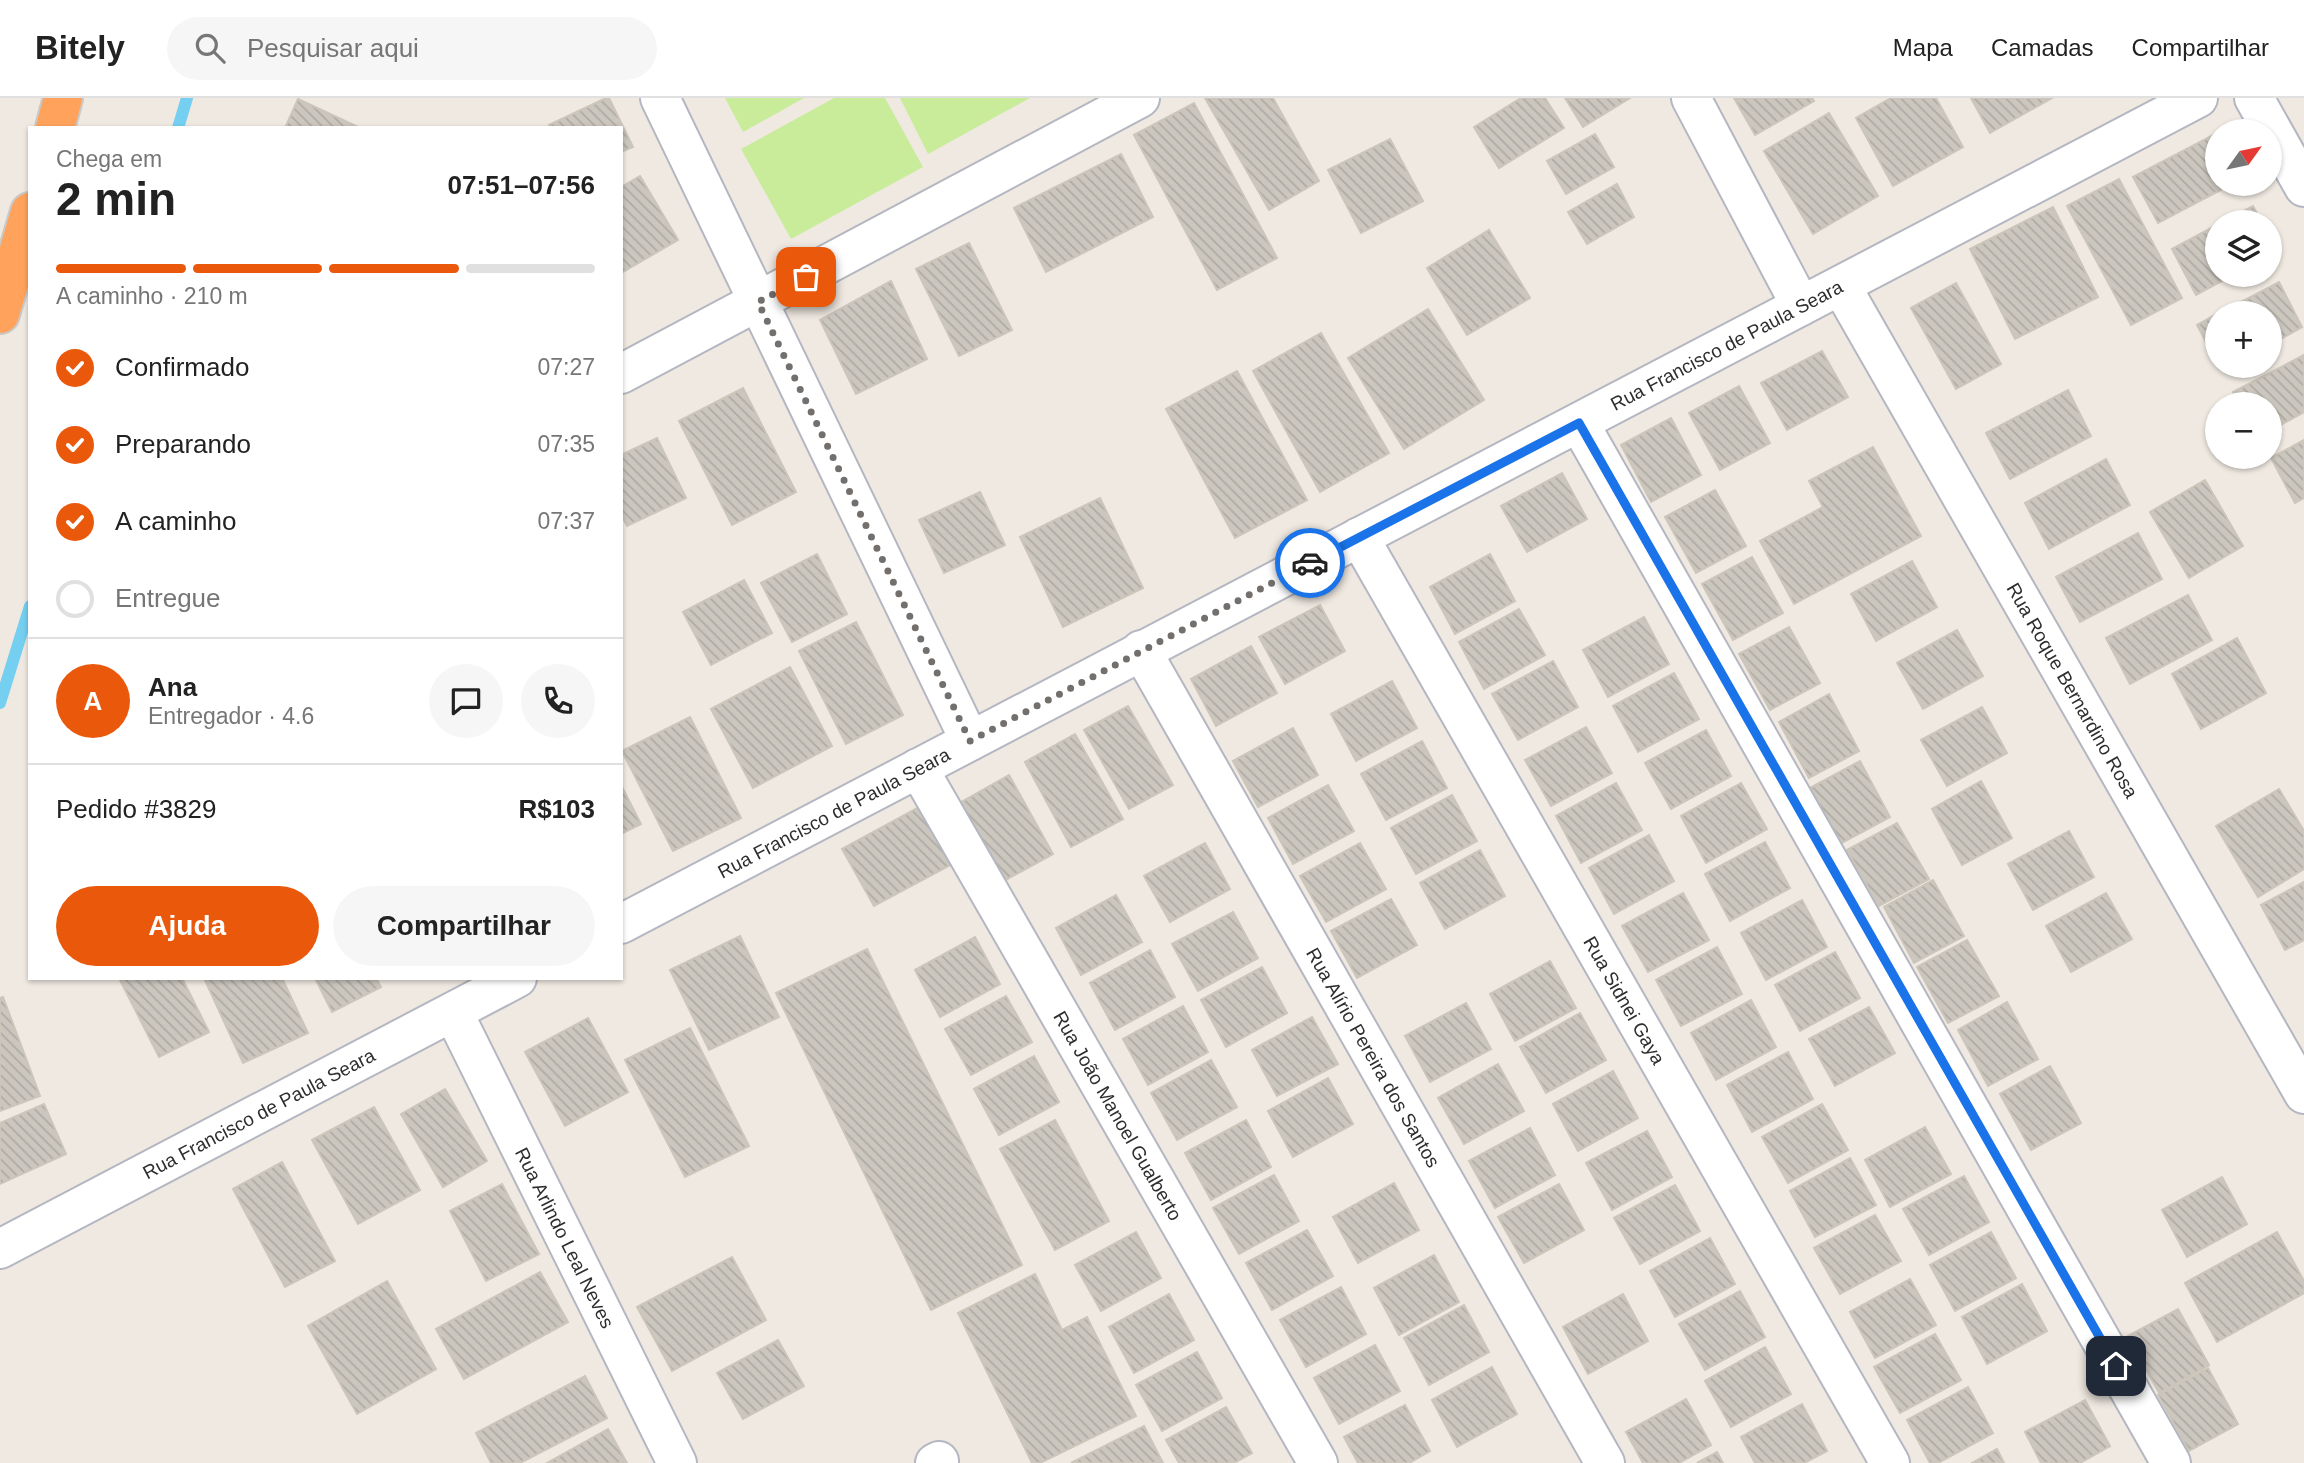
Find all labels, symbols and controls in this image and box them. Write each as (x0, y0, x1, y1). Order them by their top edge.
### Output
search box (167, 17, 657, 80)
text: Bitely (35, 29, 125, 66)
icon: search (191, 29, 229, 67)
text: Pesquisar aqui (247, 33, 419, 63)
text: Mapa (1893, 34, 1953, 61)
text: Camadas (1991, 34, 2094, 61)
text: Compartilhar (2132, 34, 2269, 61)
north arrow (2205, 119, 2282, 196)
map controls (2205, 119, 2282, 469)
text: Chega em (56, 146, 162, 172)
text: 07:51–07:56 (448, 170, 595, 200)
text: 2 min (56, 173, 176, 225)
button: layers (2205, 210, 2282, 287)
pin (776, 247, 836, 307)
icon: bag (787, 258, 825, 296)
street label: Rua Francisco de Paula Seara (1607, 276, 1847, 415)
text: A caminho · 210 m (56, 283, 248, 309)
button: + (2205, 301, 2282, 378)
icon: check (56, 349, 94, 387)
text: Confirmado (115, 352, 249, 382)
text: 07:27 (537, 354, 595, 380)
button: − (2205, 392, 2282, 469)
icon: check (56, 426, 94, 464)
text: Preparando (115, 429, 251, 459)
text: 07:35 (537, 431, 595, 457)
icon: check (56, 503, 94, 541)
text: A caminho (115, 506, 236, 536)
text: 07:37 (537, 508, 595, 534)
courier (1275, 528, 1345, 598)
icon: car (1291, 544, 1329, 582)
street label: Rua Roque Bernardino Rosa (2002, 579, 2142, 802)
text: Entregue (115, 583, 221, 613)
button: chat (429, 664, 503, 738)
button: phone (521, 664, 595, 738)
text: Ana (148, 672, 197, 702)
text: A (84, 686, 102, 716)
text: Entregador · 4.6 (148, 703, 314, 729)
street label: Rua Francisco de Paula Seara (714, 744, 954, 882)
text: Pedido #3829 (56, 794, 216, 824)
text: R$103 (518, 794, 595, 824)
button: Ajuda (56, 886, 319, 966)
button: Compartilhar (333, 886, 595, 966)
street label: Rua Sidnei Gaya (1579, 933, 1669, 1068)
street label: Rua Alírio Pereira dos Santos (1302, 944, 1444, 1171)
street label: Rua João Manoel Gualberto (1049, 1007, 1186, 1224)
street label: Rua Francisco de Paula Seara (139, 1044, 379, 1183)
street label: Rua Arlindo Leal Neves (511, 1144, 618, 1332)
pin (2086, 1336, 2146, 1396)
icon: home (2097, 1347, 2135, 1385)

